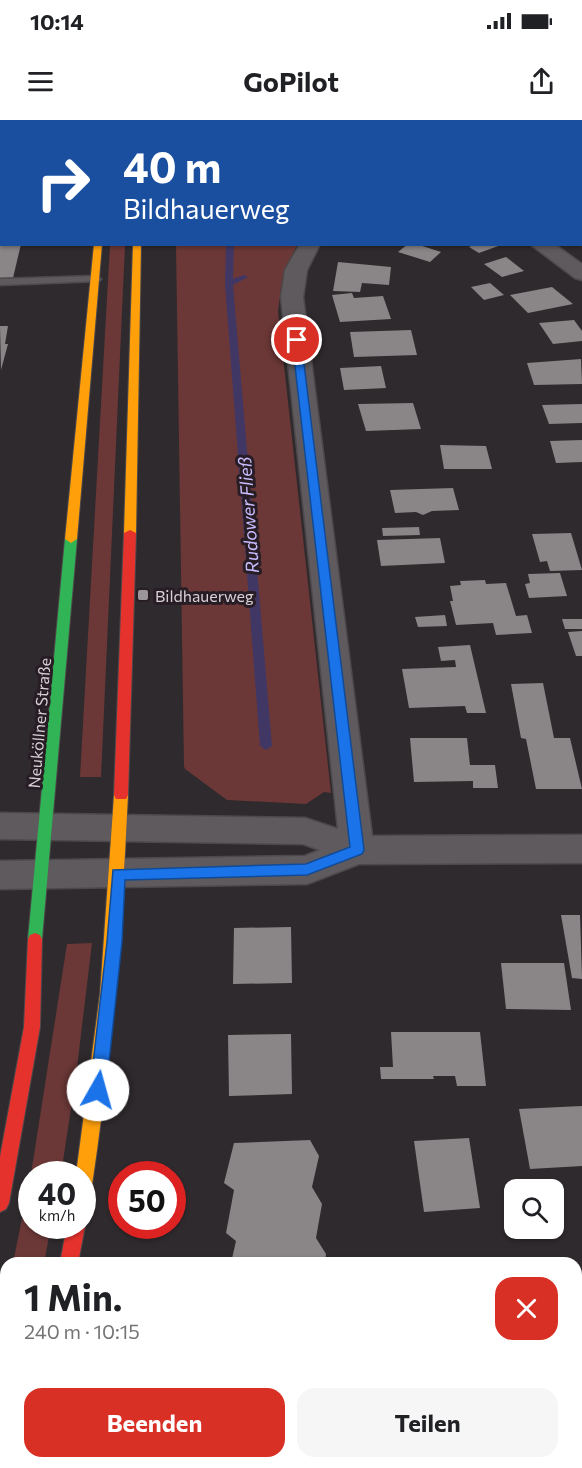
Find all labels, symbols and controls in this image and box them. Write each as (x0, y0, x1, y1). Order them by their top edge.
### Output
text: 10:14 (30, 8, 84, 35)
icon: menu (24, 65, 57, 98)
text: GoPilot (243, 65, 339, 98)
icon: share (525, 65, 558, 98)
text: 40 m (123, 140, 221, 192)
icon: right (24, 144, 102, 222)
text: Bildhauerweg (123, 192, 290, 225)
pin (271, 314, 322, 365)
icon: arrive (280, 323, 313, 356)
water label: Rudower Fließ (233, 456, 263, 574)
place label: Bildhauerweg (155, 586, 254, 605)
marker: Bildhauerweg (136, 588, 150, 602)
street label: Neuköllner Straße (24, 657, 54, 789)
position arrow (66, 1058, 130, 1122)
speed limit sign: 50 (108, 1161, 186, 1239)
text: 40 (38, 1174, 76, 1211)
map controls (504, 1179, 564, 1239)
button: search (504, 1179, 564, 1239)
text: km/h (39, 1206, 75, 1224)
text: 1 Min. (24, 1274, 122, 1318)
button: close (495, 1277, 558, 1340)
text: 240 m · 10:15 (24, 1319, 140, 1343)
button: Beenden (24, 1388, 285, 1457)
button: Teilen (297, 1388, 558, 1457)

